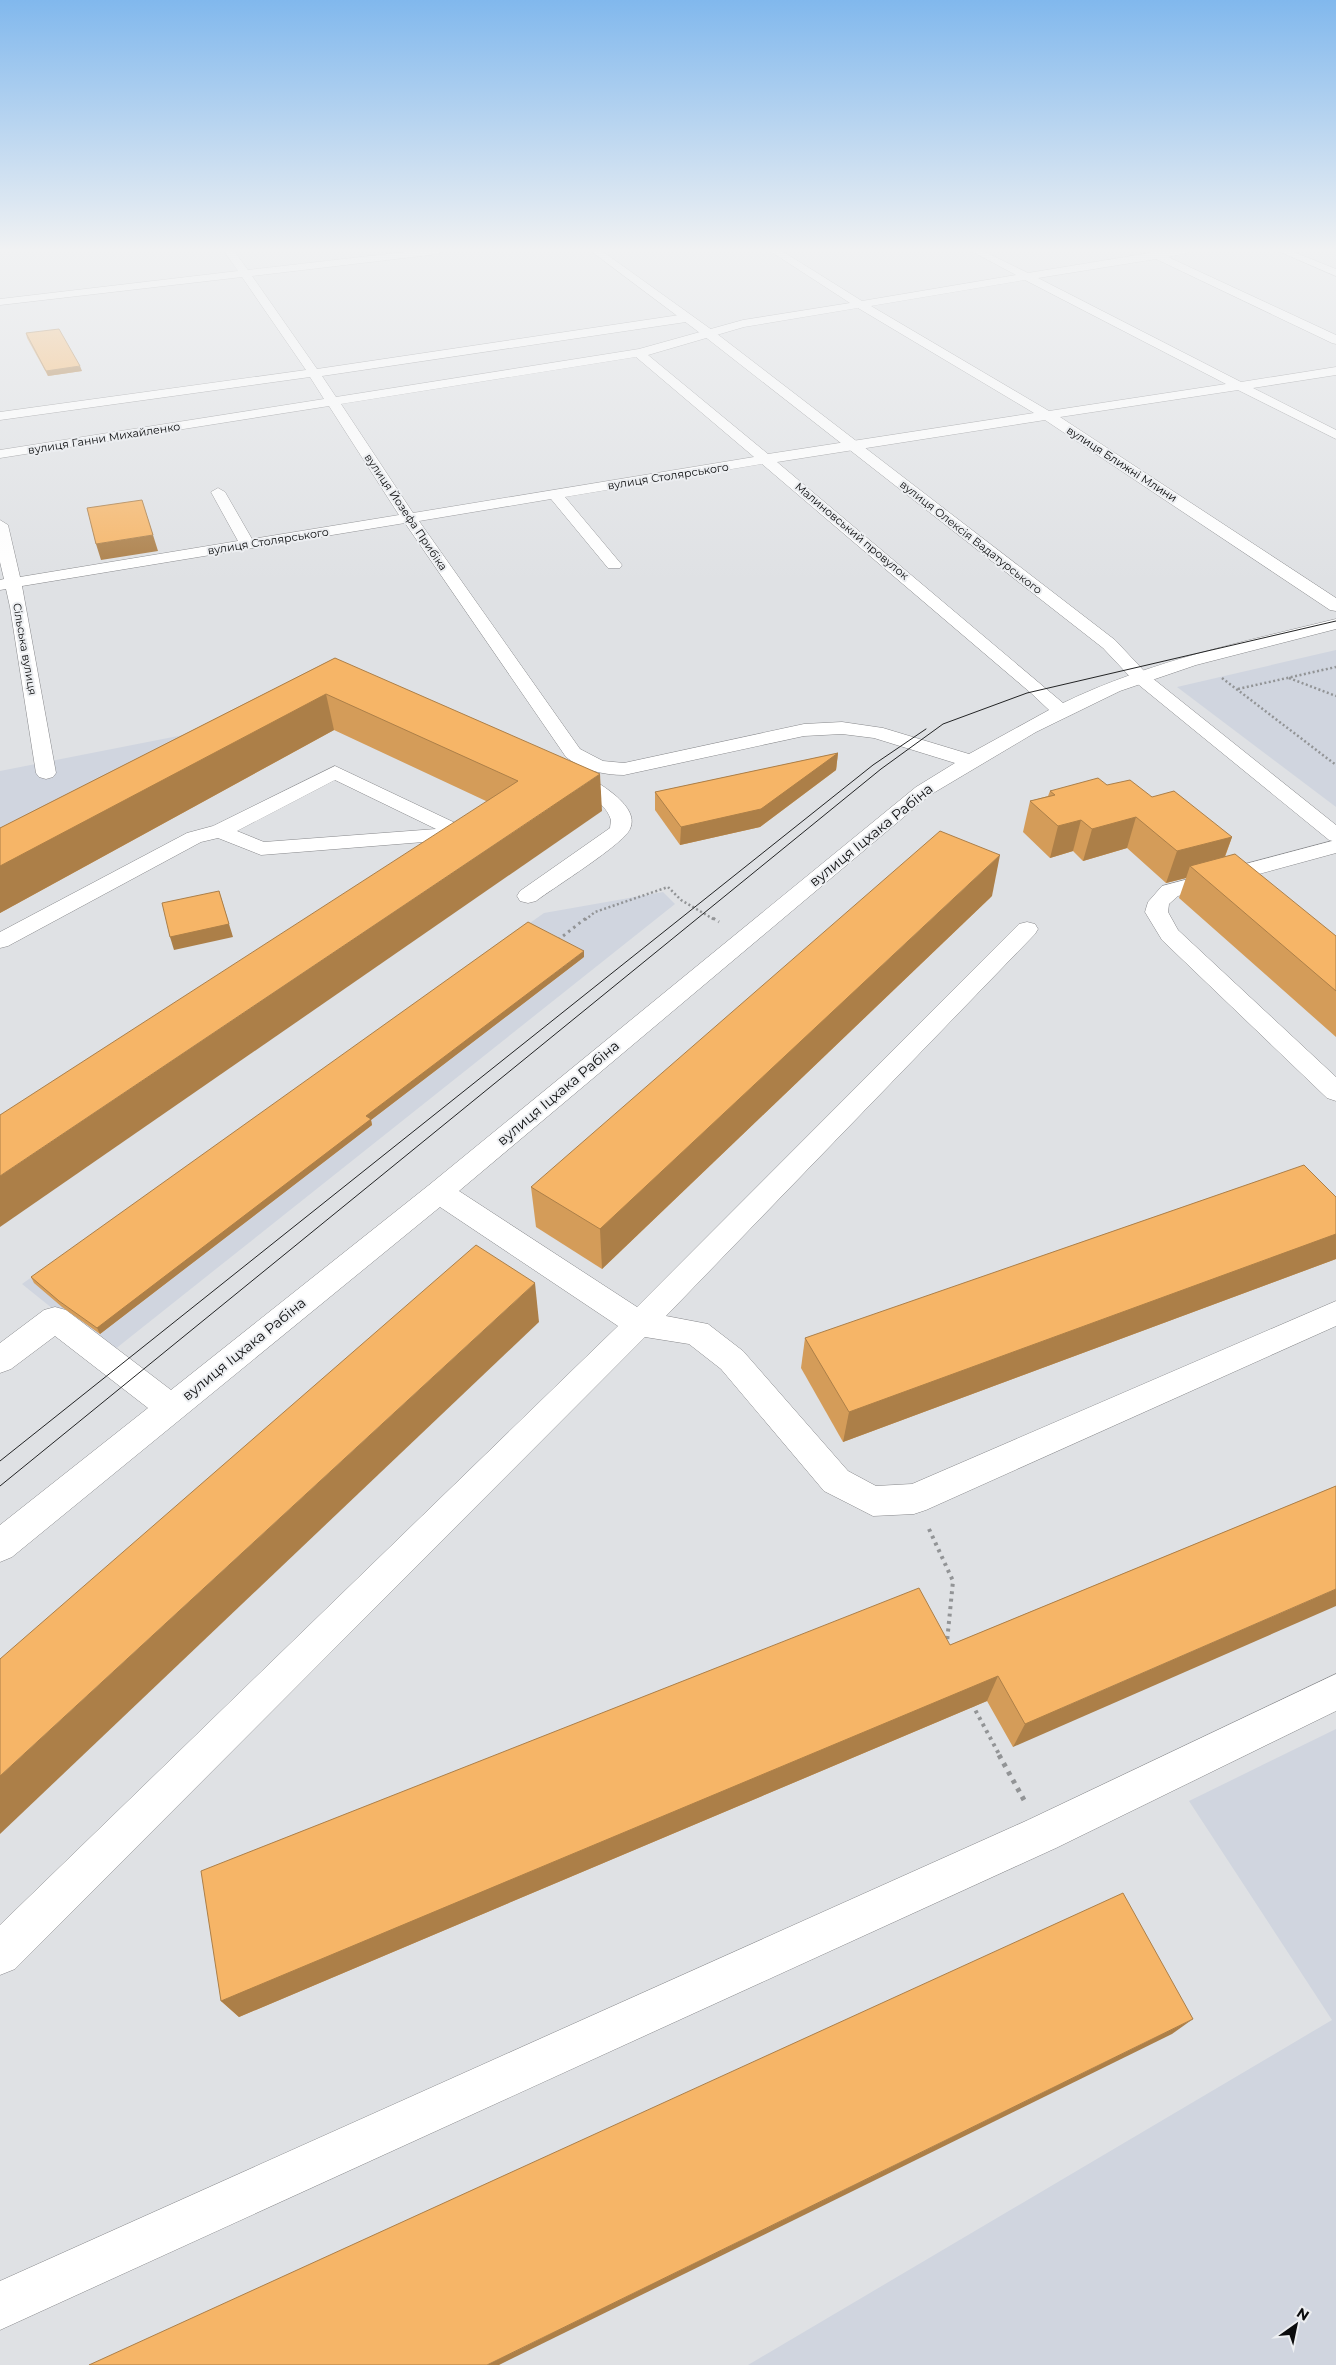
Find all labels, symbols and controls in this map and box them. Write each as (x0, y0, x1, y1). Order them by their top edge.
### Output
street label: вулиця Ганни Михайленко (27, 419, 181, 457)
street label: вулиця Ближні Млини (1064, 423, 1180, 505)
street label: вулиця Йозефа Прибіка (362, 451, 450, 573)
street label: вулиця Столярського (606, 460, 730, 492)
street label: вулиця Олексія Вадатурського (897, 477, 1045, 597)
street label: Малиновський провулок (792, 479, 912, 583)
street label: вулиця Столярського (206, 525, 330, 557)
street label: Сільська вулиця (10, 602, 40, 696)
street label: вулиця Іцхака Рабіна (806, 780, 936, 890)
street label: вулиця Іцхака Рабіна (493, 1037, 623, 1149)
street label: вулиця Іцхака Рабіна (179, 1294, 309, 1404)
north arrow (1271, 2300, 1321, 2350)
text: N (1293, 2303, 1313, 2325)

